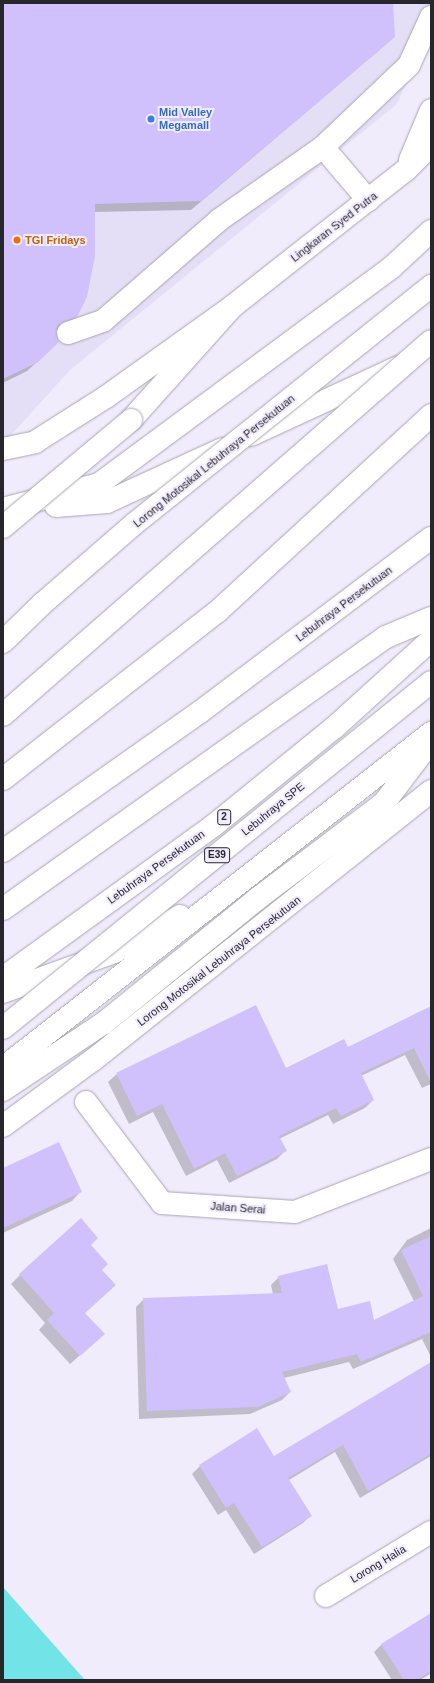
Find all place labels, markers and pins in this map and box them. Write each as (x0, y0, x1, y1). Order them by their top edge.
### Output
place label: Mid Valley Megamall (159, 106, 212, 132)
marker: Mid Valley Megamall (146, 114, 156, 124)
place label: TGI Fridays (25, 233, 86, 247)
marker: TGI Fridays (12, 235, 22, 245)

